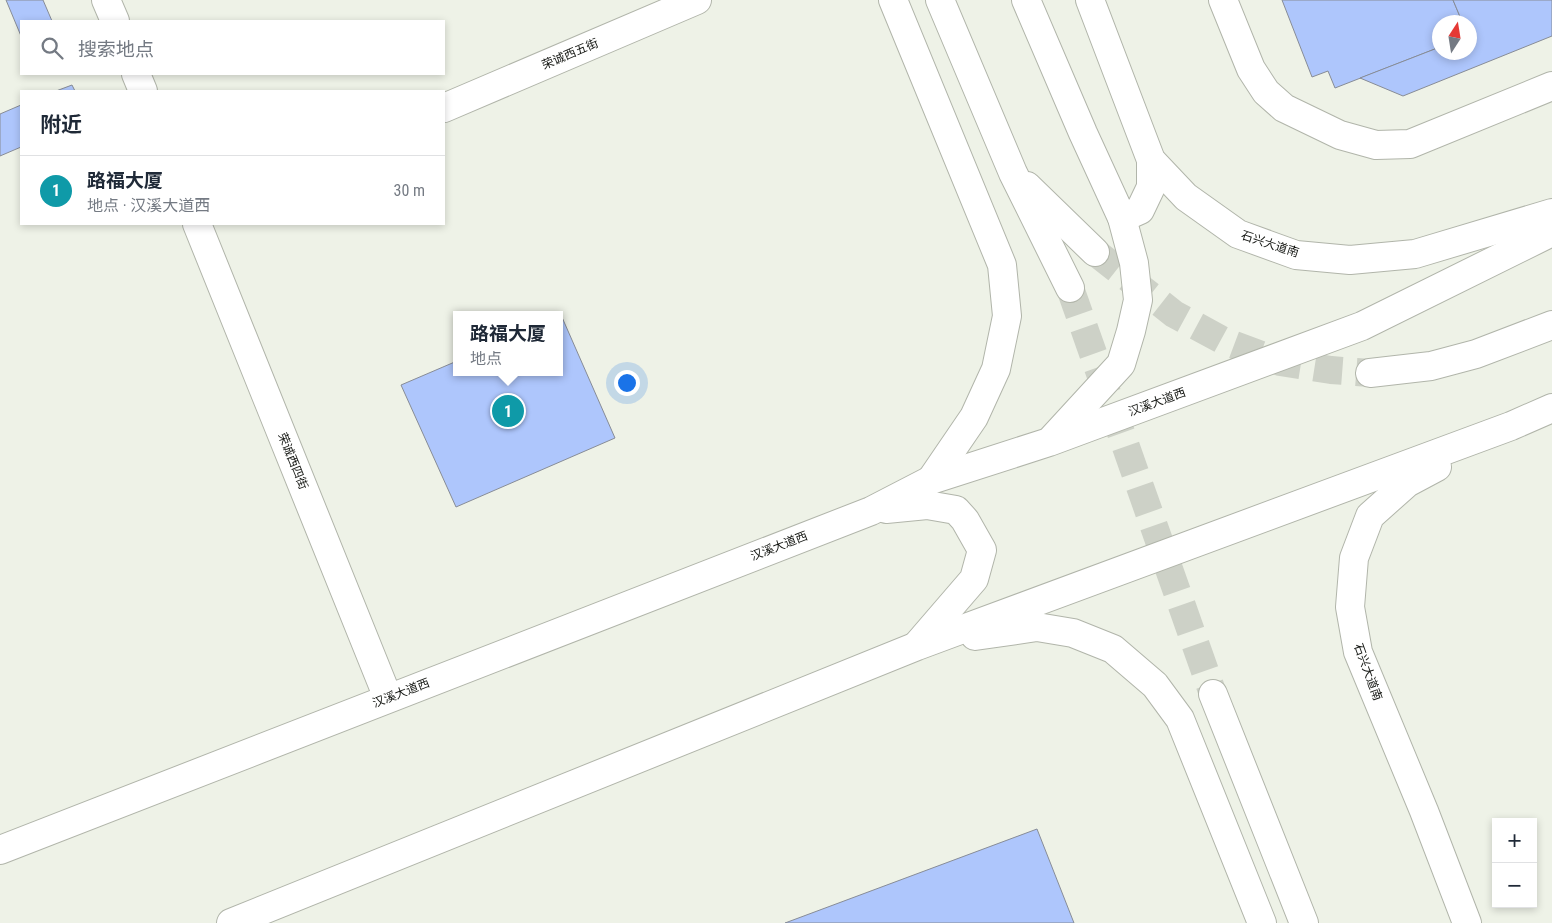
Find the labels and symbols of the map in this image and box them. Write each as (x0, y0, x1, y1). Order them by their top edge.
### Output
north arrow (1432, 15, 1477, 60)
street label: 荣诚西五街 (540, 36, 600, 72)
street label: 石兴大道南 (1239, 228, 1301, 260)
your location (614, 370, 640, 396)
street label: 汉溪大道西 (1126, 385, 1188, 419)
pin: 1 (492, 392, 524, 430)
street label: 荣诚西四街 (275, 431, 311, 491)
street label: 汉溪大道西 (748, 529, 810, 563)
street label: 石兴大道南 (1351, 641, 1385, 703)
street label: 汉溪大道西 (370, 676, 432, 710)

